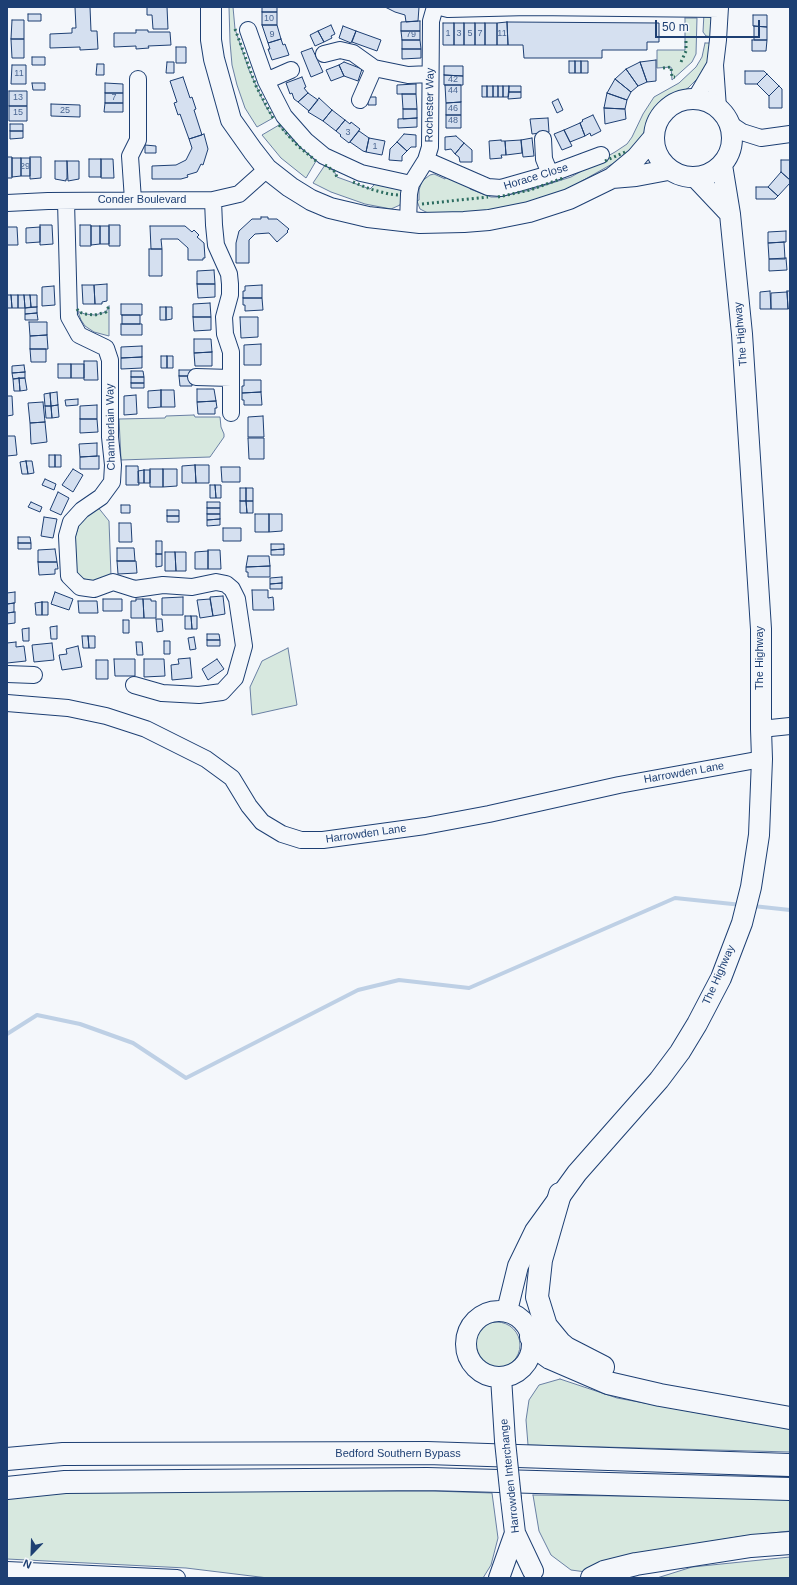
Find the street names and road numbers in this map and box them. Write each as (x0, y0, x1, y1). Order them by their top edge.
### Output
street label: Rochester Way (423, 67, 437, 143)
street label: Horace Close (502, 161, 570, 193)
street label: Conder Boulevard (98, 193, 186, 207)
street label: The Highway (732, 301, 750, 367)
street label: Chamberlain Way (104, 383, 118, 471)
street label: The Highway (753, 626, 767, 690)
street label: Harrowden Lane (643, 759, 725, 787)
street label: Harrowden Lane (325, 822, 407, 846)
street label: The Highway (700, 943, 738, 1007)
street label: Harrowden Interchange (497, 1418, 523, 1534)
street label: Bedford Southern Bypass (335, 1447, 461, 1461)

